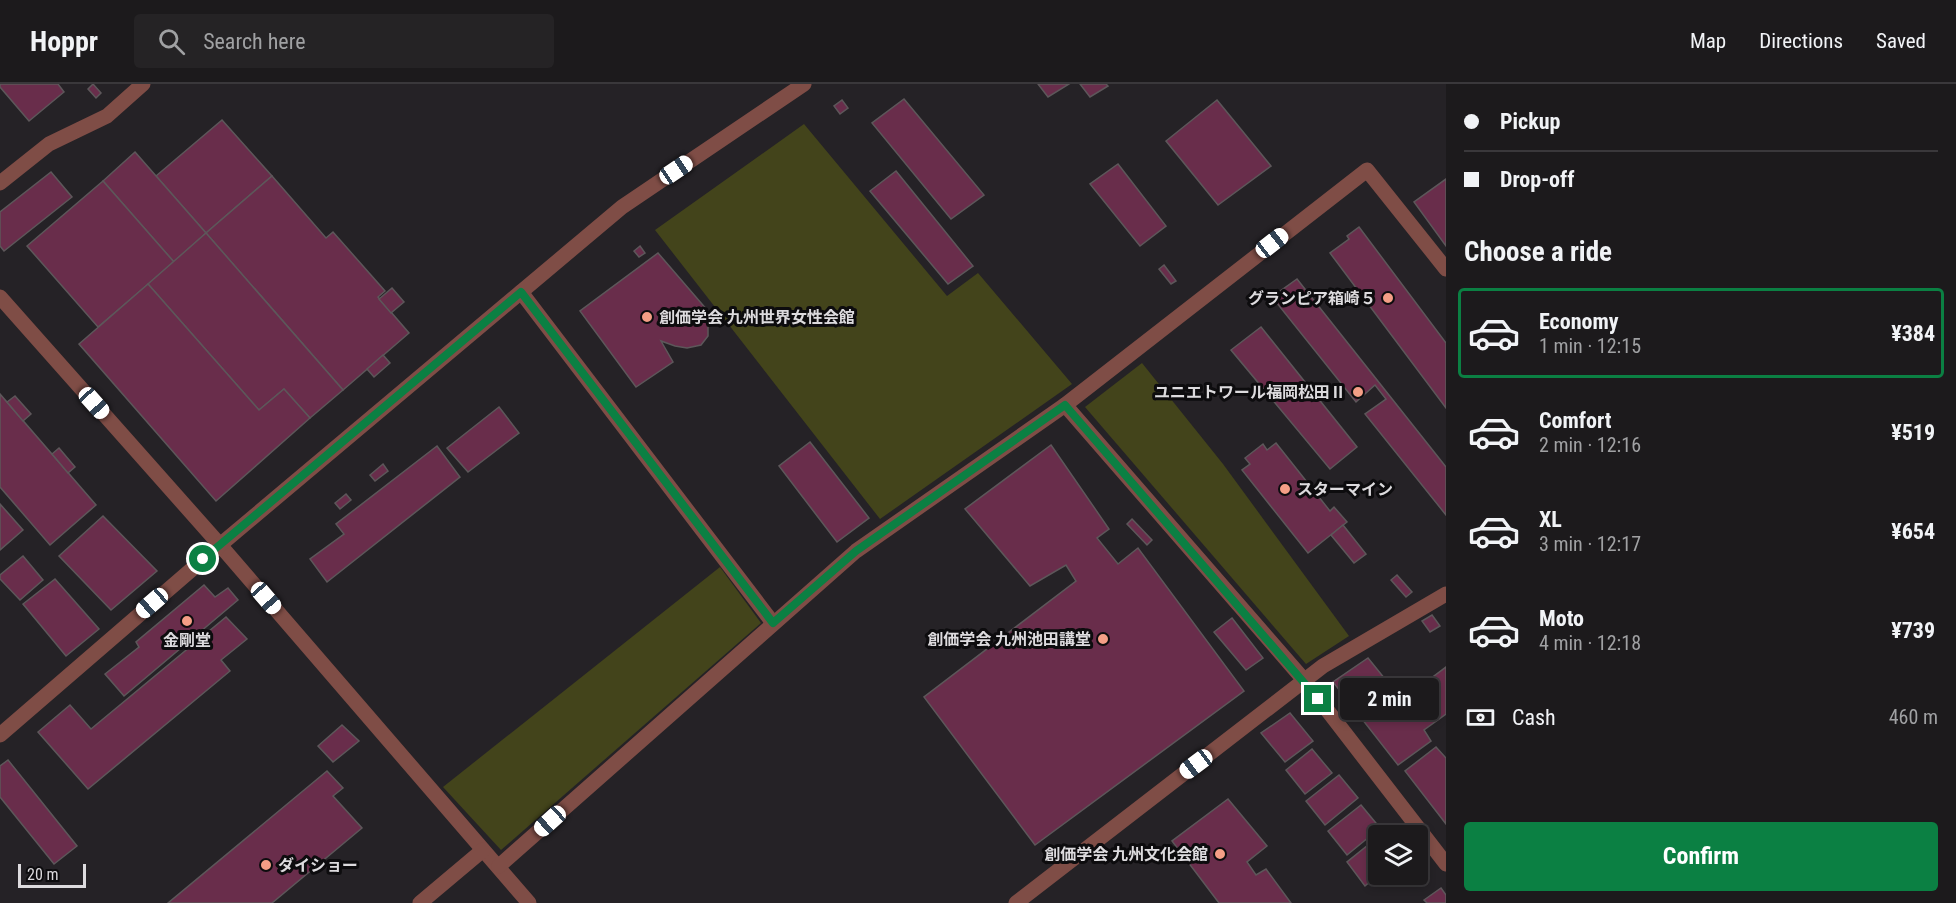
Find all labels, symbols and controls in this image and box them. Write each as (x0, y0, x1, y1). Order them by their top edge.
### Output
search box (134, 14, 554, 68)
text: Hoppr (30, 25, 98, 58)
icon: search (155, 25, 188, 58)
text: Search here (203, 29, 305, 54)
text: Map (1690, 29, 1726, 53)
text: Directions (1759, 29, 1843, 53)
text: Saved (1876, 29, 1926, 53)
text: Pickup (1500, 109, 1560, 134)
car (656, 152, 696, 188)
text: Drop-off (1500, 167, 1574, 192)
car (1252, 225, 1292, 261)
text: Choose a ride (1464, 236, 1612, 268)
place label: グランピア箱崎５ (1248, 289, 1376, 308)
marker: グランピア箱崎５ (1381, 291, 1395, 305)
icon: car (1467, 306, 1521, 360)
place label: 創価学会 九州世界女性会館 (659, 308, 855, 327)
text: Economy (1539, 309, 1619, 334)
marker: 創価学会 九州世界女性会館 (640, 310, 654, 324)
text: ¥384 (1891, 321, 1935, 346)
text: 1 min · 12:15 (1539, 334, 1641, 358)
place label: ユニエトワール福岡松田Ⅱ (1154, 383, 1346, 402)
car (75, 384, 113, 422)
marker: ユニエトワール福岡松田Ⅱ (1351, 385, 1365, 399)
icon: car (1467, 405, 1521, 459)
text: Comfort (1539, 408, 1612, 433)
text: ¥519 (1891, 420, 1935, 445)
text: 2 min · 12:16 (1539, 433, 1641, 457)
place label: スターマイン (1297, 480, 1393, 499)
marker: スターマイン (1278, 482, 1292, 496)
icon: car (1467, 504, 1521, 558)
text: XL (1539, 507, 1562, 532)
text: ¥654 (1891, 519, 1935, 544)
text: 3 min · 12:17 (1539, 532, 1641, 556)
route start (189, 545, 216, 572)
car (247, 579, 285, 617)
car (133, 584, 171, 622)
icon: car (1467, 603, 1521, 657)
text: Moto (1539, 606, 1584, 631)
marker: 金剛堂 (180, 614, 194, 628)
text: ¥739 (1891, 618, 1935, 643)
place label: 創価学会 九州池田講堂 (927, 630, 1091, 649)
place label: 金剛堂 (163, 631, 211, 650)
text: 4 min · 12:18 (1539, 631, 1641, 655)
marker: 創価学会 九州池田講堂 (1096, 632, 1110, 646)
callout: 2 min (1339, 678, 1438, 720)
route end (1304, 685, 1331, 712)
text: 2 min (1367, 687, 1412, 711)
icon: cash (1464, 701, 1497, 734)
text: Cash (1512, 705, 1556, 730)
text: 460 m (1889, 705, 1938, 729)
car (1176, 746, 1216, 782)
car (531, 802, 569, 840)
button: Confirm (1464, 822, 1938, 891)
map controls (1368, 825, 1428, 885)
button: layers (1368, 825, 1428, 885)
place label: 創価学会 九州文化会館 (1044, 845, 1208, 864)
marker: 創価学会 九州文化会館 (1213, 847, 1227, 861)
place label: ダイショー (278, 856, 358, 875)
marker: ダイショー (259, 858, 273, 872)
scale bar (18, 861, 86, 888)
text: 20 m (27, 865, 59, 884)

